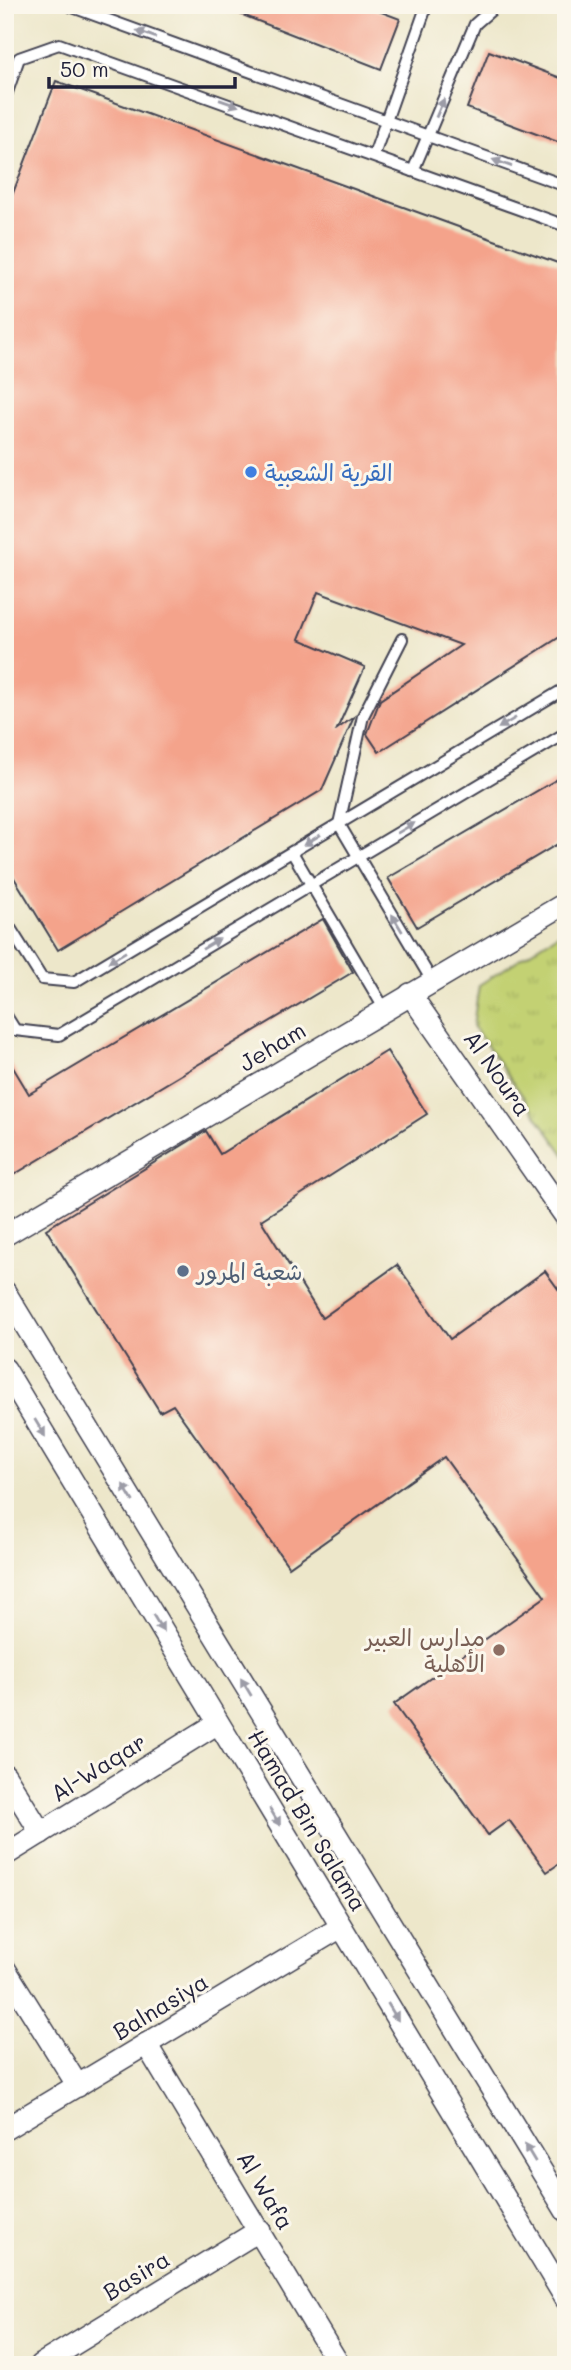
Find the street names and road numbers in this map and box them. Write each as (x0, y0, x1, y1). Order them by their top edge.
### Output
street label: Jeham (233, 1014, 311, 1078)
street label: Al Noura (458, 1024, 538, 1122)
street label: Hamad Bin Salama (242, 1724, 374, 1916)
street label: Al-Waqar (45, 1726, 151, 1808)
street label: Balnasiya (107, 1966, 213, 2046)
street label: Al Wafa (231, 2145, 301, 2235)
street label: Basira (97, 2243, 175, 2307)

